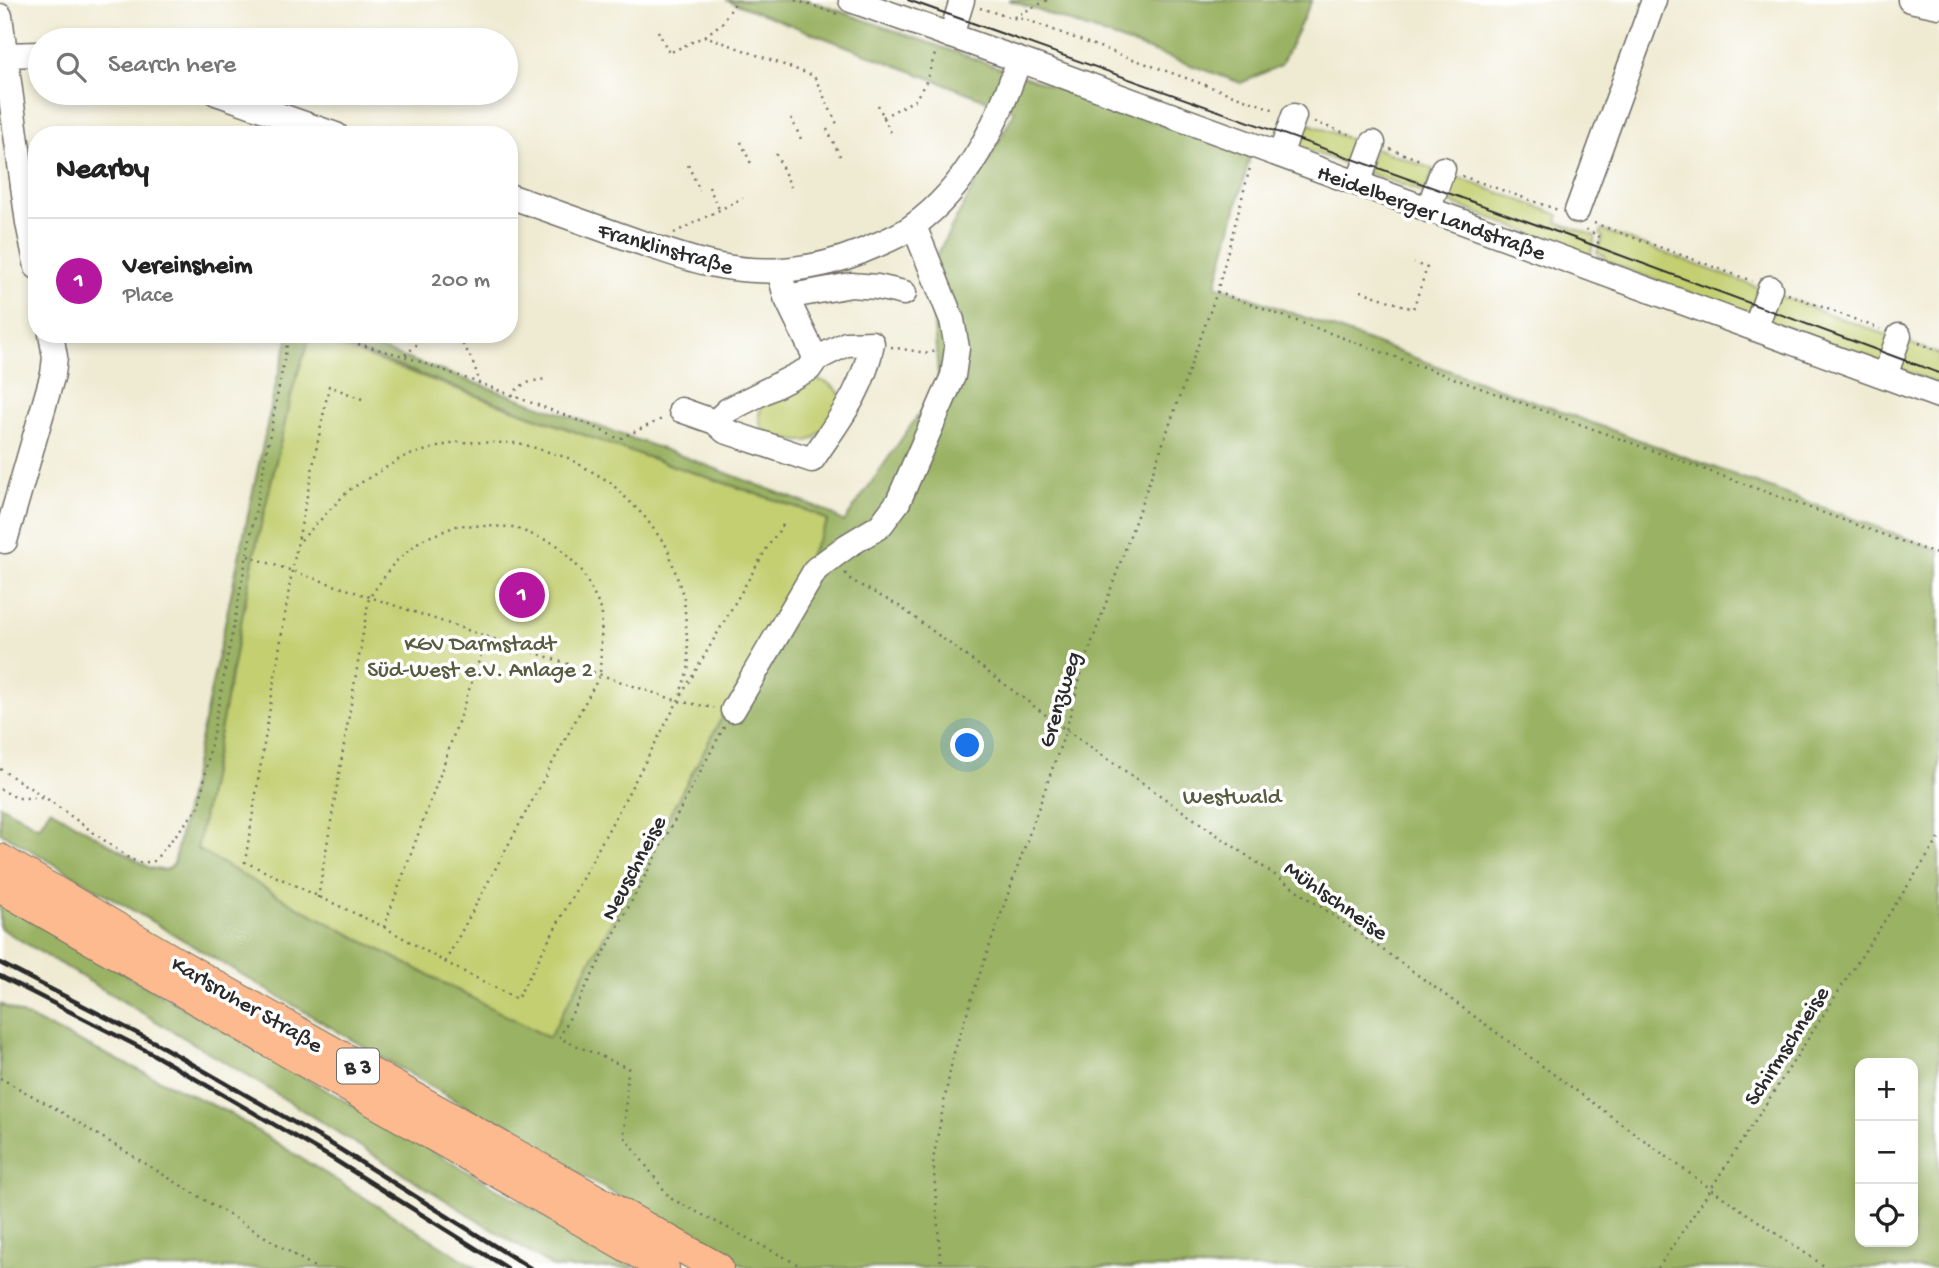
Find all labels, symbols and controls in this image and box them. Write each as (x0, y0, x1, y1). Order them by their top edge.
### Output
search box (28, 28, 518, 105)
icon: search (52, 48, 90, 86)
text: Search here (108, 51, 236, 82)
text: Nearby (56, 154, 149, 189)
street label: Heidelberger Landstraße (1313, 160, 1550, 269)
street label: Franklinstraße (593, 218, 737, 283)
text: Vereinsheim (123, 252, 253, 283)
text: 1 (74, 268, 84, 295)
text: 200 m (431, 268, 490, 295)
text: Place (123, 283, 173, 310)
pin: 1 (499, 569, 545, 621)
park label: KGV Darmstadt Süd-West e.V. Anlage 2 (367, 632, 593, 685)
street label: Grenzweg (1034, 649, 1089, 751)
your location (950, 728, 984, 762)
park label: Westwald (1183, 785, 1283, 812)
street label: Neuschneise (596, 811, 674, 926)
street label: Mühlschneise (1278, 856, 1393, 948)
street label: Karlsruher Straße (166, 952, 328, 1061)
street label: Schirmschneise (1739, 981, 1837, 1112)
road number: B 3 (337, 1048, 379, 1084)
map controls (1855, 1058, 1918, 1247)
button: + (1855, 1058, 1918, 1121)
button: − (1855, 1121, 1918, 1184)
button: locate (1855, 1184, 1918, 1247)

